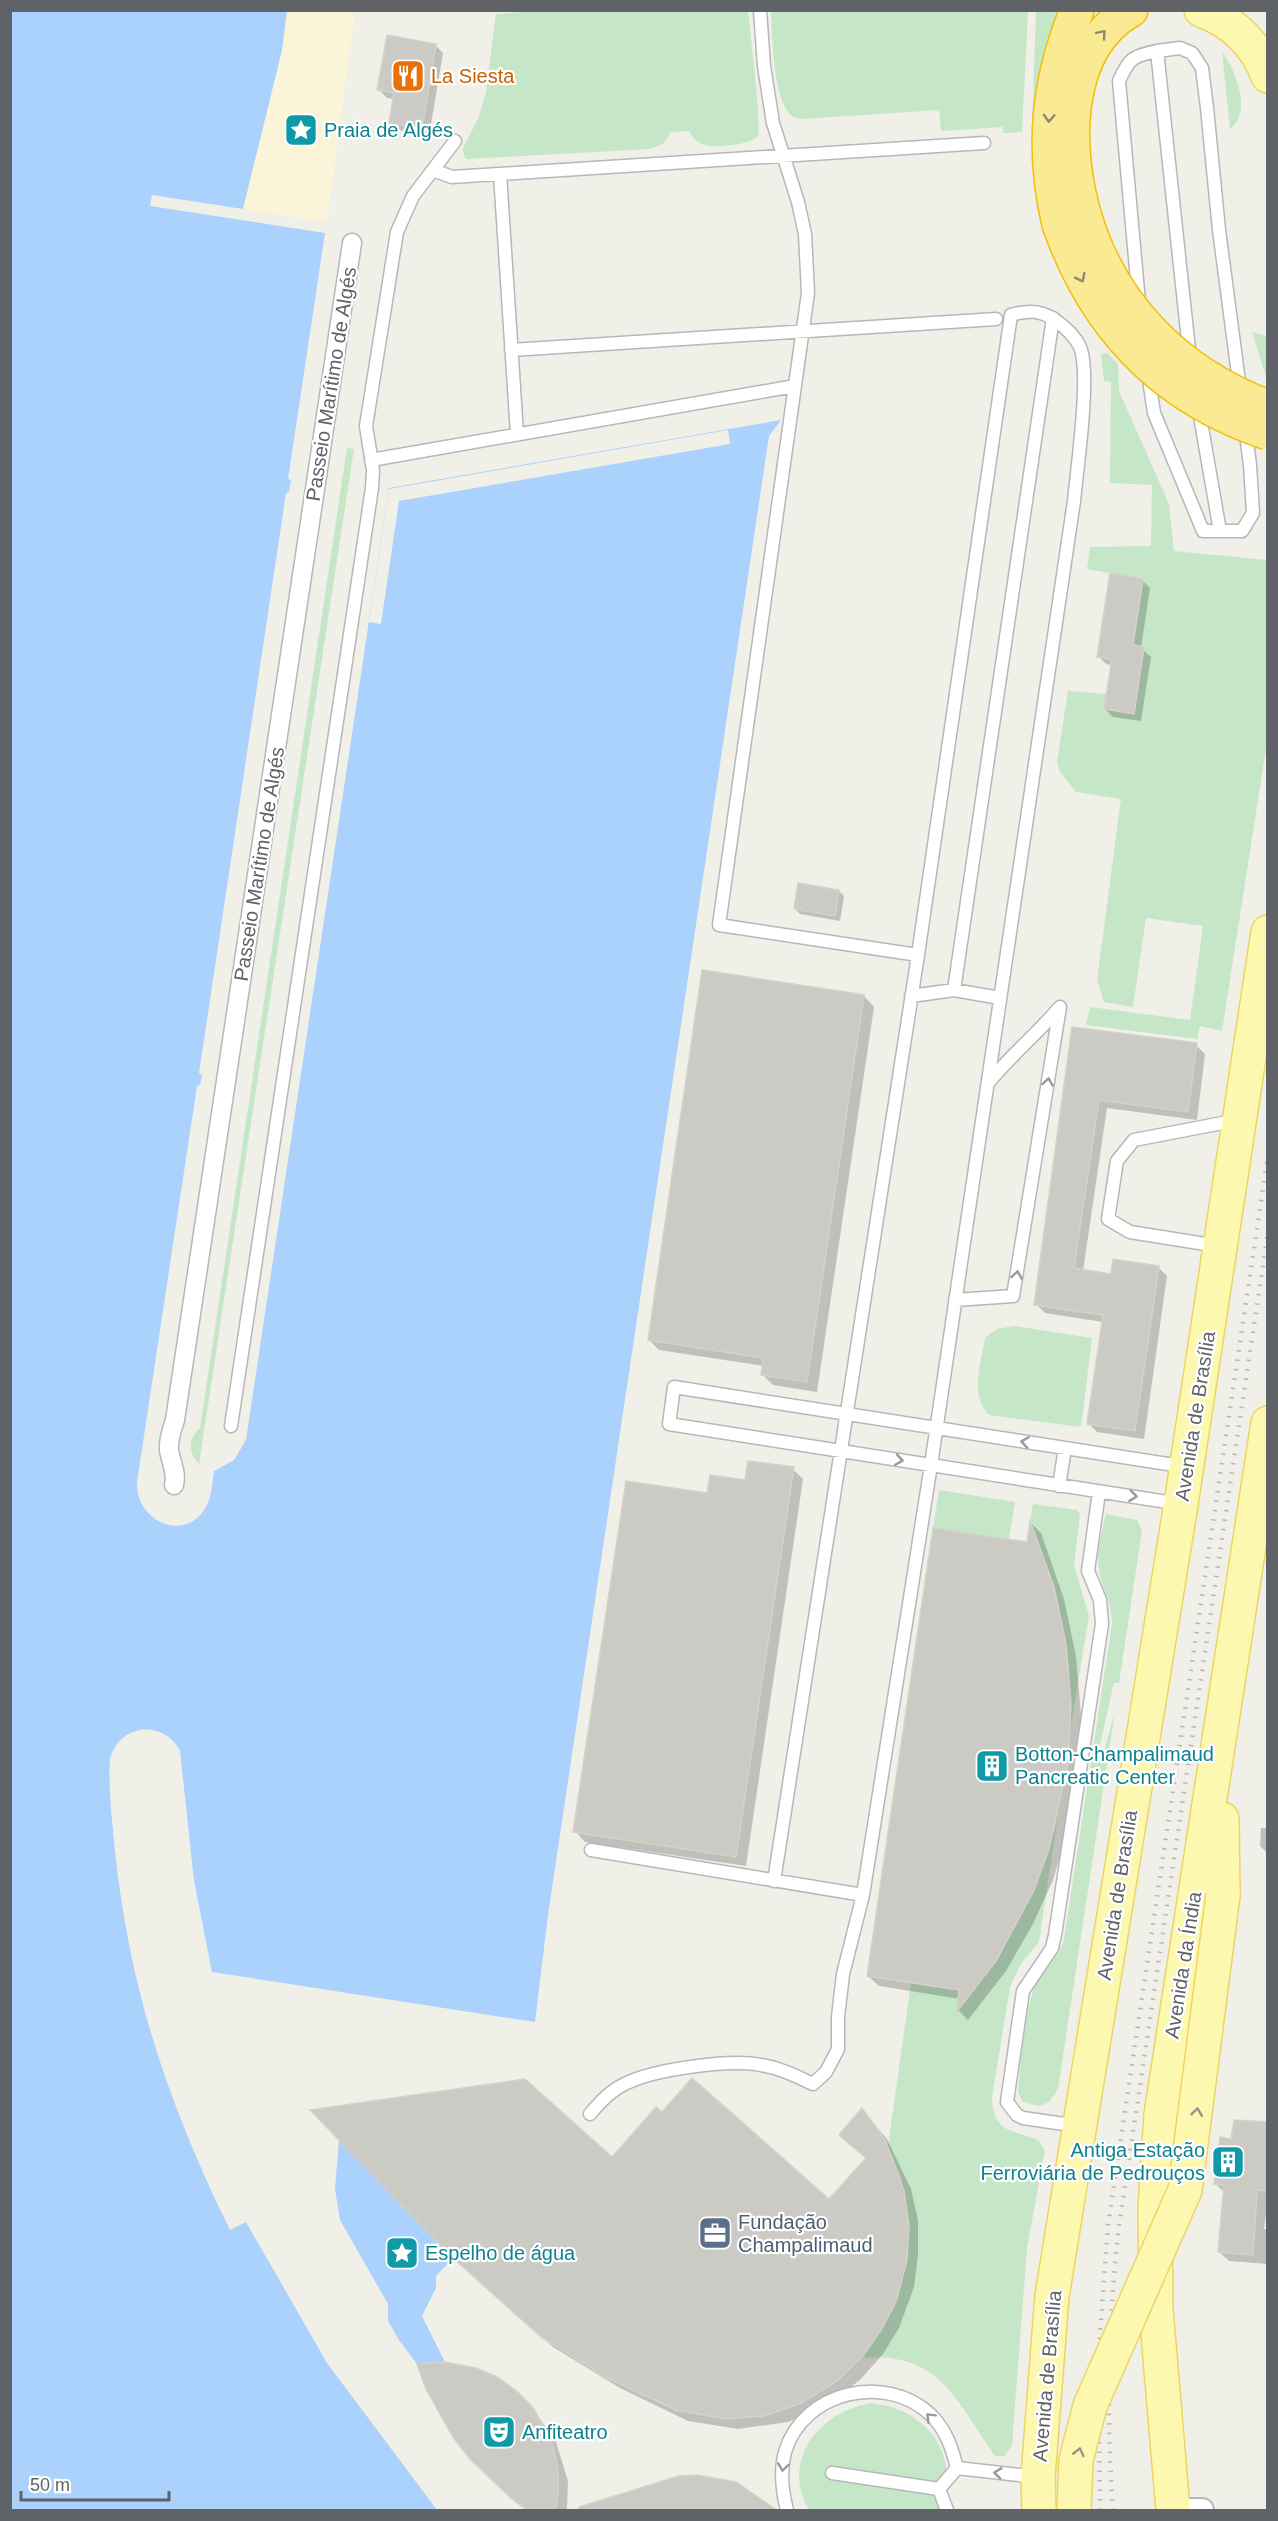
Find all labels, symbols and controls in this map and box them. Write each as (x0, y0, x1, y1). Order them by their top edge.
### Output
one-way arrow (1095, 30, 1106, 41)
restaurant icon: La Siesta (390, 58, 426, 94)
place label: La Siesta (431, 65, 515, 87)
place icon: Praia de Algés (283, 112, 319, 148)
one-way arrow (1043, 114, 1056, 123)
place label: Praia de Algés (324, 119, 453, 141)
street label: Passeio Marítimo de Algés (302, 265, 360, 503)
one-way arrow (1074, 272, 1085, 283)
street label: Passeio Marítimo de Algés (230, 745, 288, 983)
one-way arrow (1041, 1077, 1053, 1087)
one-way arrow (1010, 1270, 1022, 1279)
street label: Avenida de Brasília (1171, 1328, 1219, 1503)
one-way arrow (1021, 1437, 1030, 1449)
one-way arrow (894, 1453, 903, 1465)
one-way arrow (1128, 1490, 1137, 1502)
place label: Botton-Champalimaud Pancreatic Center (1015, 1743, 1214, 1788)
building icon: Botton-Champalimaud Pancreatic Center (974, 1748, 1010, 1784)
street label: Avenida de Brasília (1093, 1807, 1141, 1982)
street label: Avenida da Índia (1161, 1889, 1206, 2040)
one-way arrow (1190, 2107, 1202, 2116)
place label: Antiga Estação Ferroviária de Pedrouços (980, 2139, 1205, 2184)
building icon: Antiga Estação Ferroviária de Pedrouços (1210, 2144, 1246, 2180)
place label: Fundação Champalimaud (738, 2211, 873, 2256)
office icon: Fundação Champalimaud (697, 2215, 733, 2251)
place icon: Espelho de água (384, 2235, 420, 2271)
place label: Espelho de água (425, 2242, 576, 2264)
street label: Avenida de Brasília (1029, 2289, 1066, 2463)
one-way arrow (927, 2413, 937, 2424)
theatre icon: Anfiteatro (481, 2414, 517, 2450)
place label: Anfiteatro (522, 2421, 608, 2443)
one-way arrow (1071, 2448, 1084, 2458)
one-way arrow (778, 2463, 790, 2472)
scale bar (21, 2464, 170, 2502)
one-way arrow (993, 2467, 1002, 2479)
text: 50 m (30, 2475, 70, 2495)

